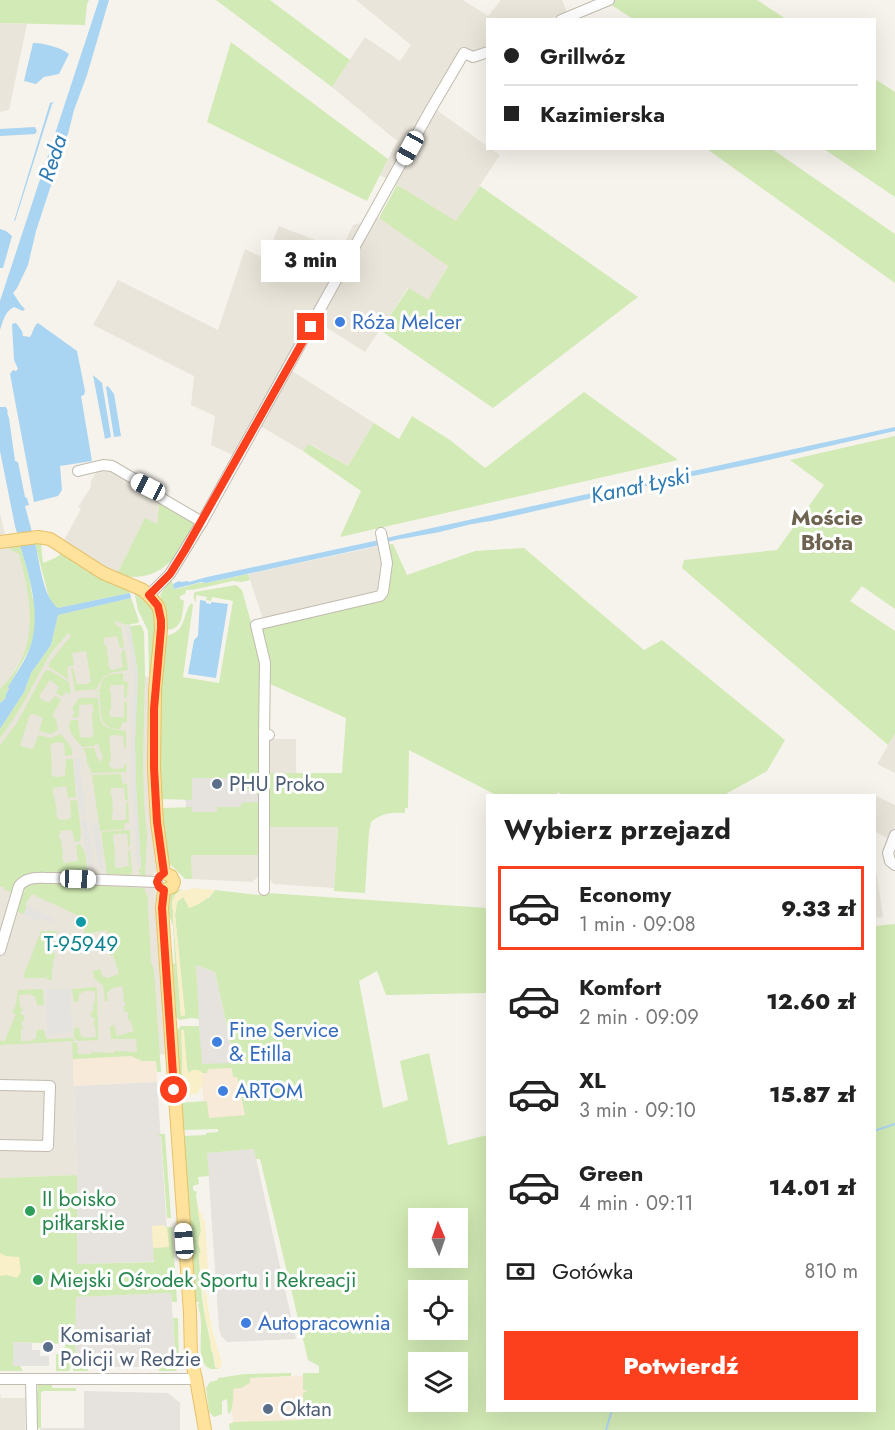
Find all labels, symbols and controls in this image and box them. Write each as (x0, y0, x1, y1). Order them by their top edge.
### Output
text: Grillwóz (540, 40, 625, 72)
text: Kazimierska (540, 98, 665, 130)
car (393, 128, 427, 168)
water label: Reda (29, 131, 75, 185)
callout: 3 min (262, 240, 360, 282)
text: 3 min (284, 246, 337, 275)
place label: Róża Melcer (352, 307, 463, 337)
route end (297, 313, 324, 340)
marker: Róża Melcer (333, 315, 347, 329)
water label: Kanał Łyski (587, 459, 693, 511)
car (128, 471, 168, 503)
district label: Moście Błota (791, 501, 863, 558)
place label: PHU Proko (229, 769, 325, 799)
marker: PHU Proko (210, 777, 224, 791)
text: Wybierz przejazd (504, 810, 731, 849)
car (60, 869, 96, 889)
text: Economy (579, 878, 671, 910)
icon: car (507, 881, 561, 935)
text: 9.33 zł (781, 892, 855, 924)
text: 1 min · 09:08 (579, 910, 696, 939)
marker: T-95949 (74, 915, 88, 929)
place label: T-95949 (44, 929, 118, 959)
text: Komfort (579, 971, 661, 1003)
icon: car (507, 974, 561, 1028)
text: 12.60 zł (766, 985, 855, 1017)
text: 2 min · 09:09 (579, 1003, 699, 1032)
place label: Fine Service & Etilla (229, 1015, 339, 1069)
marker: Fine Service & Etilla (210, 1035, 224, 1049)
text: XL (579, 1064, 606, 1096)
icon: car (507, 1067, 561, 1121)
route start (160, 1076, 187, 1103)
place label: ARTOM (235, 1076, 303, 1106)
text: 15.87 zł (769, 1078, 855, 1110)
marker: ARTOM (216, 1084, 230, 1098)
text: 3 min · 09:10 (579, 1096, 696, 1125)
text: Green (579, 1157, 643, 1189)
icon: car (507, 1160, 561, 1214)
text: 14.01 zł (769, 1171, 855, 1203)
place label: II boisko piłkarskie (42, 1184, 125, 1238)
text: 4 min · 09:11 (579, 1189, 693, 1218)
marker: II boisko piłkarskie (23, 1204, 37, 1218)
north arrow (408, 1208, 468, 1268)
map controls (408, 1208, 468, 1412)
car (174, 1222, 194, 1260)
icon: cash (504, 1255, 537, 1288)
text: Gotówka (552, 1255, 633, 1287)
text: 810 m (804, 1257, 858, 1286)
place label: Miejski Ośrodek Sportu i Rekreacji (50, 1265, 356, 1295)
marker: Miejski Ośrodek Sportu i Rekreacji (31, 1273, 45, 1287)
button: locate (408, 1280, 468, 1340)
place label: Autopracownia (258, 1308, 390, 1338)
marker: Autopracownia (239, 1316, 253, 1330)
place label: Komisariat Policji w Redzie (60, 1320, 201, 1374)
button: Potwierdź (504, 1331, 858, 1400)
marker: Komisariat Policji w Redzie (41, 1340, 55, 1354)
button: layers (408, 1352, 468, 1412)
place label: Oktan (280, 1394, 332, 1424)
marker: Oktan (261, 1402, 275, 1416)

